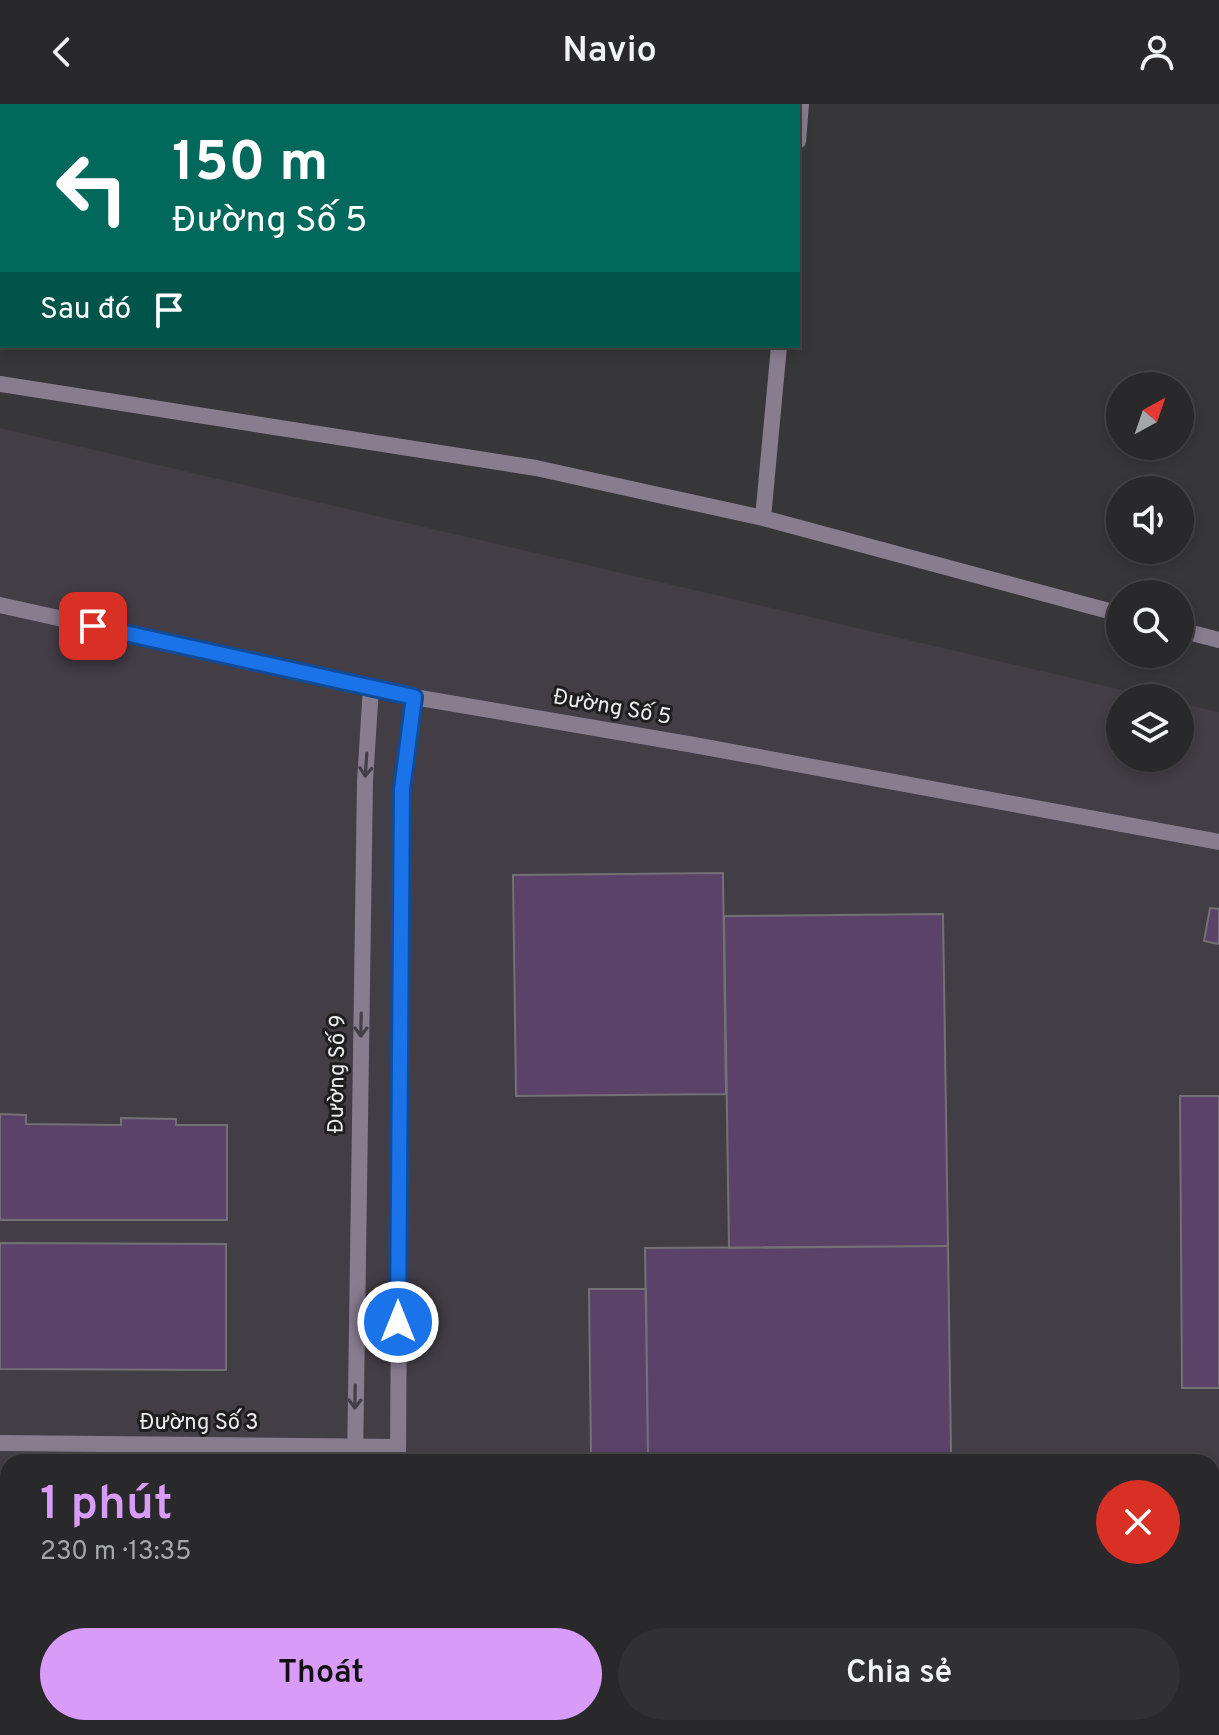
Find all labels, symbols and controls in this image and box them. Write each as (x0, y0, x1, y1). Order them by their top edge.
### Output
text: Navio (562, 29, 657, 75)
icon: back (40, 30, 84, 74)
icon: person (1135, 30, 1179, 74)
text: 150 m (172, 130, 328, 200)
icon: left (40, 136, 144, 240)
text: Đường Số 5 (172, 199, 367, 245)
icon: arrive (147, 288, 191, 332)
text: Sau đó (40, 292, 131, 329)
north arrow (1106, 372, 1194, 460)
map controls (1106, 372, 1194, 772)
button: sound (1106, 476, 1194, 564)
button: search (1106, 580, 1194, 668)
pin (59, 592, 127, 660)
icon: arrive (71, 604, 115, 648)
street label: Đường Số 5 (551, 682, 674, 732)
button: layers (1106, 684, 1194, 772)
one-way arrow (358, 751, 373, 778)
one-way arrow (353, 1011, 369, 1038)
street label: Đường Số 9 (321, 1014, 353, 1134)
position arrow (356, 1280, 440, 1364)
one-way arrow (348, 1383, 363, 1410)
street label: Đường Số 3 (139, 1408, 259, 1437)
text: 1 phút (40, 1476, 173, 1536)
button: close (1096, 1480, 1180, 1564)
text: 230 m · 13:35 (40, 1536, 191, 1569)
button: Thoát (40, 1628, 602, 1720)
button: Chia sẻ (618, 1628, 1180, 1720)

